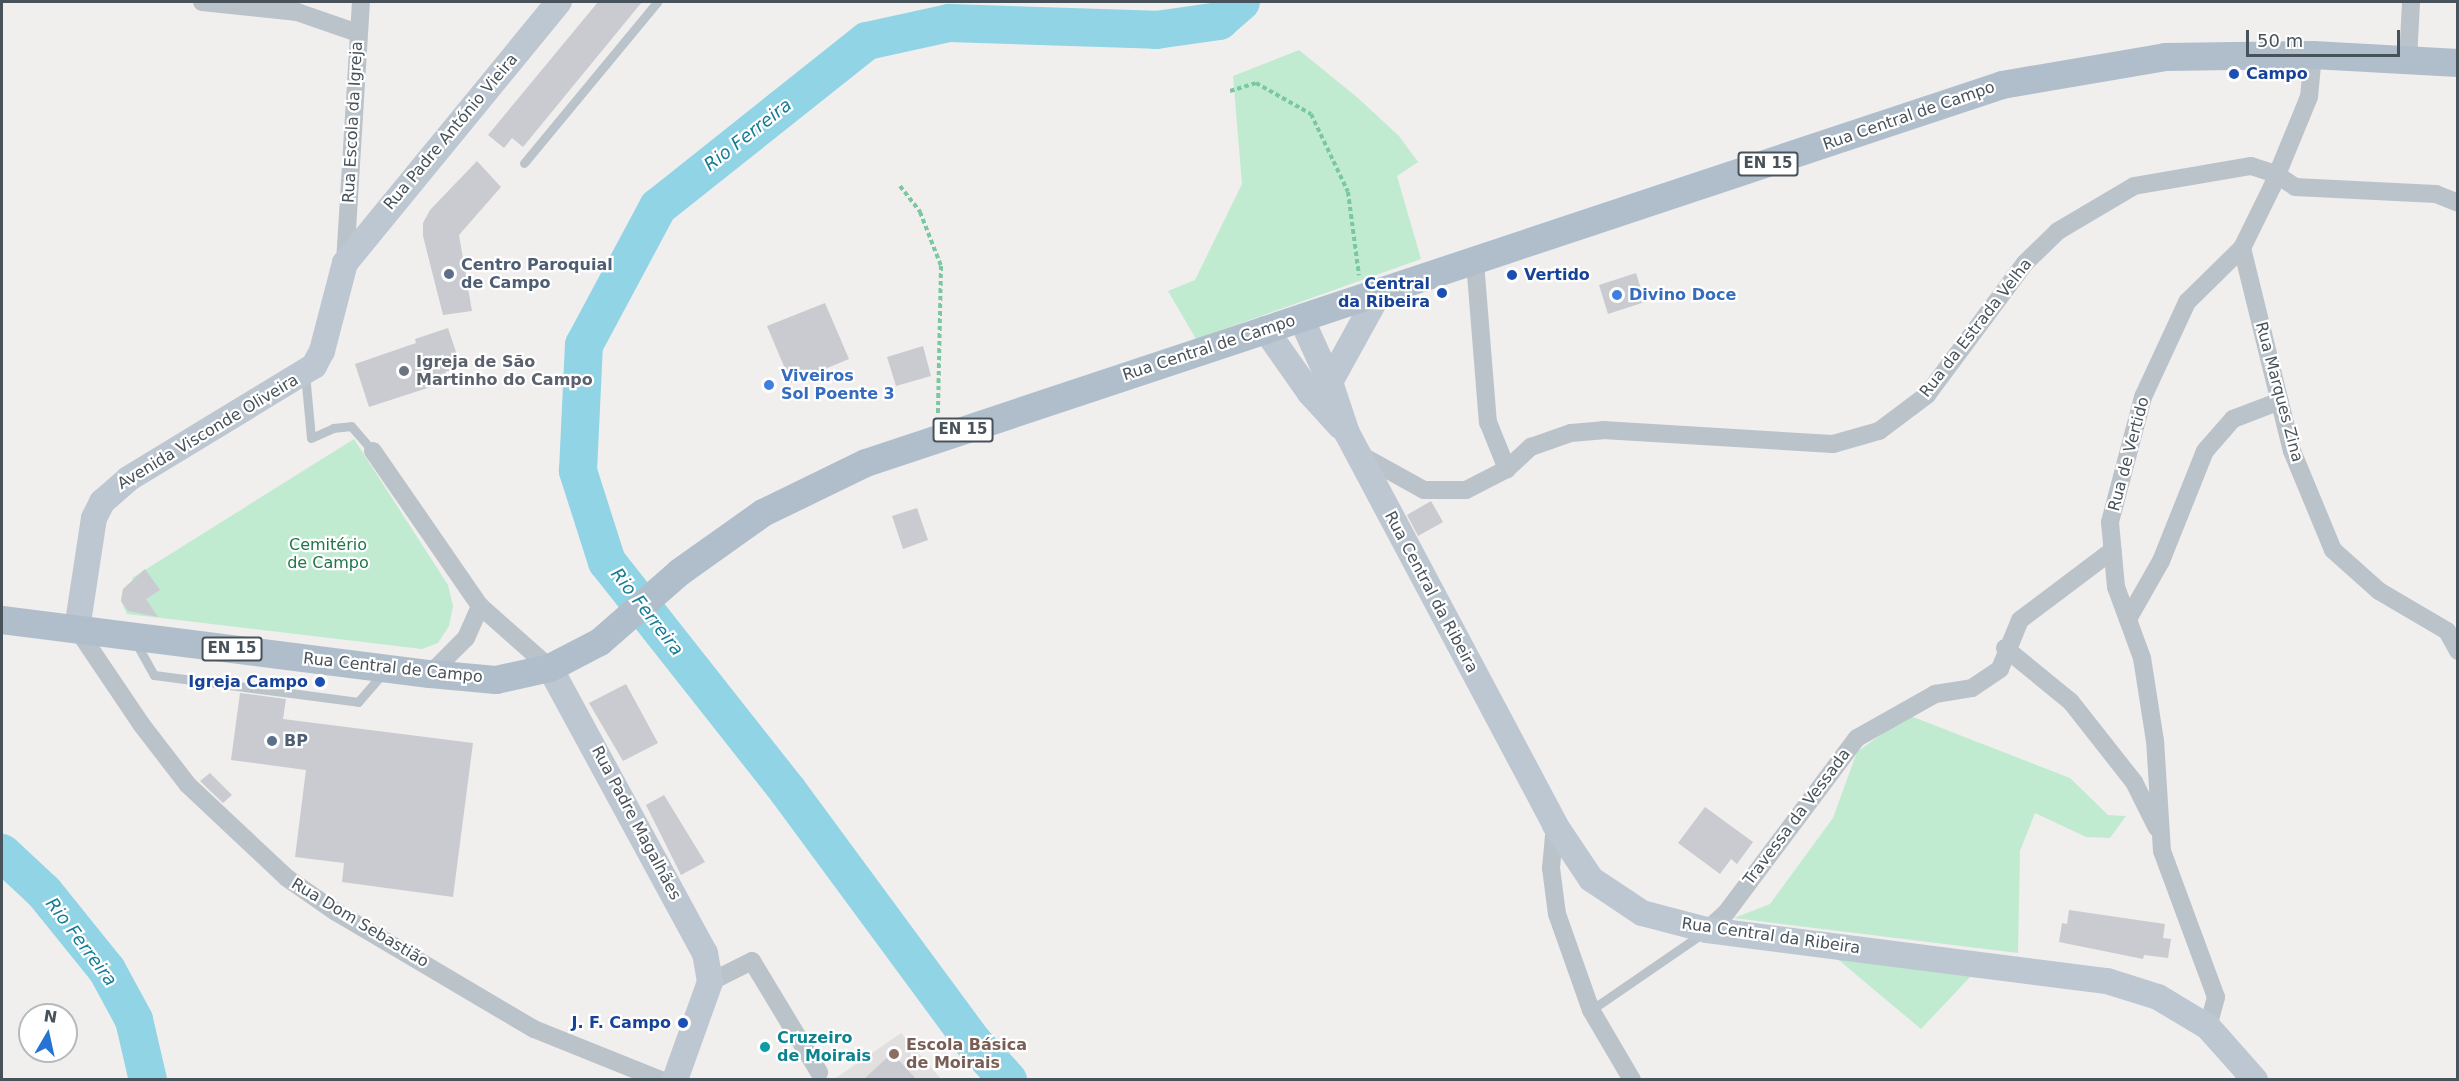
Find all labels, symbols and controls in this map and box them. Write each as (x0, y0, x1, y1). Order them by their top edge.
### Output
scale bar (2249, 18, 2404, 56)
text: 50 m (2257, 30, 2303, 51)
street label: Rua Escola da Igreja (339, 41, 367, 203)
street label: Rua Padre António Vieira (380, 50, 522, 214)
place label: Campo (2246, 64, 2308, 84)
marker: Campo (2227, 67, 2241, 81)
street label: Rua Central de Campo (1821, 78, 1997, 154)
water label: Rio Ferreira (700, 94, 796, 176)
road number: EN 15 (1736, 152, 1800, 176)
place label: Centro Paroquial de Campo (461, 255, 613, 293)
street label: Rua da Estrada Velha (1916, 255, 2036, 401)
place label: Vertido (1524, 265, 1590, 285)
marker: Centro Paroquial de Campo (442, 267, 456, 281)
marker: Vertido (1505, 268, 1519, 282)
place label: Central da Ribeira (1338, 274, 1430, 312)
place label: Divino Doce (1629, 285, 1736, 305)
marker: Central da Ribeira (1435, 286, 1449, 300)
marker: Divino Doce (1610, 288, 1624, 302)
street label: Rua Central de Campo (1120, 311, 1298, 385)
street label: Rua Marques Zina (2251, 320, 2307, 464)
place label: Igreja de São Martinho do Campo (416, 352, 593, 390)
marker: Igreja de São Martinho do Campo (397, 364, 411, 378)
place label: Viveiros Sol Poente 3 (781, 366, 895, 404)
street label: Avenida Visconde Oliveira (114, 370, 302, 494)
marker: Viveiros Sol Poente 3 (762, 378, 776, 392)
street label: Rua de Vertido (2105, 395, 2153, 513)
road number: EN 15 (932, 418, 994, 442)
street label: Rua Central da Ribeira (1380, 508, 1482, 676)
park label: Cemitério de Campo (287, 535, 369, 573)
water label: Rio Ferreira (606, 564, 688, 660)
road number: EN 15 (200, 637, 264, 661)
street label: Rua Central de Campo (302, 649, 484, 687)
place label: Igreja Campo (188, 672, 308, 692)
marker: Igreja Campo (313, 675, 327, 689)
place label: BP (284, 731, 308, 751)
marker: BP (265, 734, 279, 748)
street label: Rua Padre Magalhães (587, 743, 685, 903)
street label: Travessa da Vessada (1739, 745, 1855, 889)
street label: Rua Dom Sebastião (288, 874, 432, 972)
water label: Rio Ferreira (41, 894, 121, 990)
street label: Rua Central da Ribeira (1680, 914, 1862, 958)
north arrow (18, 1003, 78, 1063)
text: N (42, 1006, 59, 1027)
place label: J. F. Campo (572, 1013, 671, 1033)
marker: J. F. Campo (676, 1016, 690, 1030)
place label: Cruzeiro de Moirais (777, 1028, 871, 1066)
place label: Escola Básica de Moirais (906, 1035, 1027, 1073)
marker: Cruzeiro de Moirais (758, 1040, 772, 1054)
marker: Escola Básica de Moirais (887, 1047, 901, 1061)

